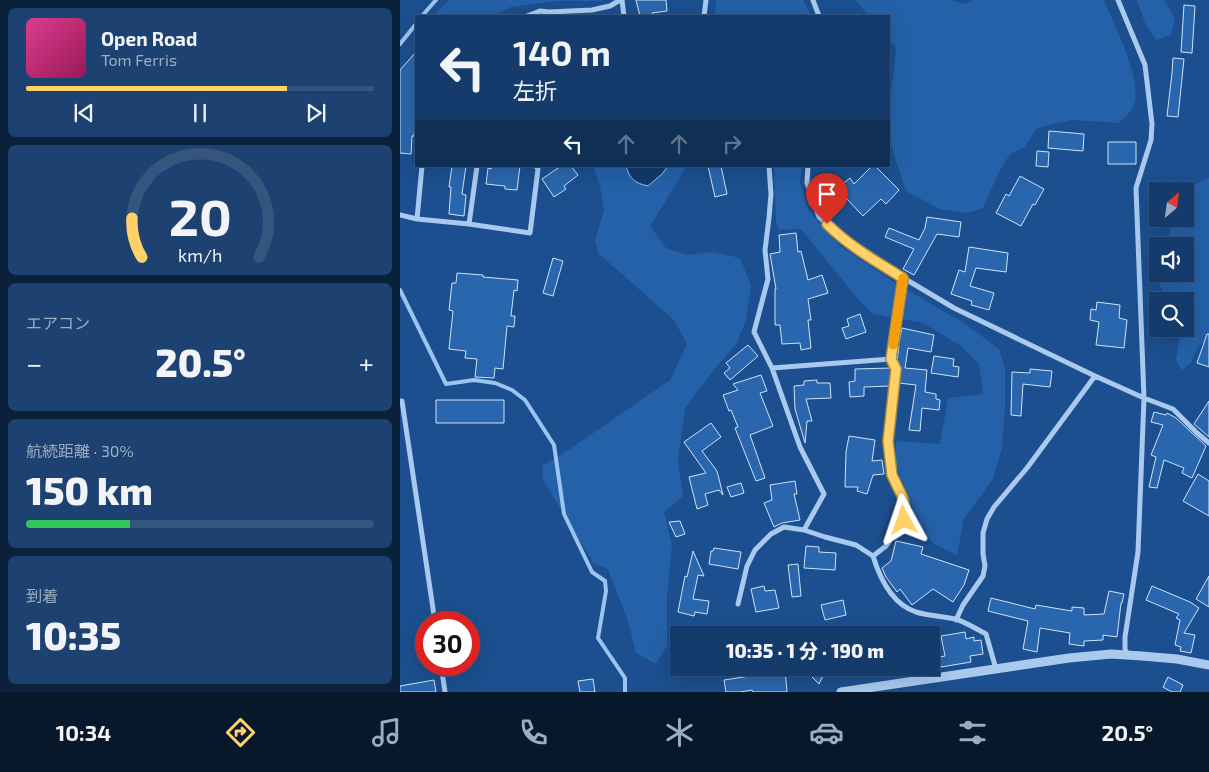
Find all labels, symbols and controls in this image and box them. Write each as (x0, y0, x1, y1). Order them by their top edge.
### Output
text: Open Road (101, 27, 197, 50)
text: 140 m (513, 31, 611, 73)
icon: left (430, 35, 495, 100)
text: Tom Ferris (101, 50, 177, 69)
text: 左折 (513, 77, 557, 103)
icon: previous (70, 99, 98, 127)
icon: pause (186, 99, 214, 127)
icon: next (302, 99, 330, 127)
icon: left (559, 130, 587, 158)
icon: ahead (612, 130, 640, 158)
icon: ahead (665, 130, 693, 158)
icon: right (718, 130, 746, 158)
pin (806, 173, 848, 224)
icon: arrive (813, 180, 841, 208)
north arrow (1149, 182, 1194, 228)
map controls (1149, 182, 1194, 337)
text: 20 (168, 184, 232, 246)
button: sound (1149, 237, 1194, 282)
text: km/h (178, 244, 222, 266)
button: search (1149, 292, 1194, 337)
text: エアコン (26, 313, 90, 332)
text: 20.5° (155, 339, 246, 385)
text: − (26, 346, 42, 380)
text: + (359, 346, 374, 380)
text: 航続距離 · 30% (26, 441, 134, 460)
text: 150 km (26, 467, 153, 513)
position arrow (877, 493, 929, 545)
text: 到着 (26, 586, 58, 605)
speed limit sign: 30 (415, 611, 480, 676)
text: 10:35 (26, 612, 121, 658)
text: 10:35 · 1 分 · 190 m (726, 639, 884, 662)
icon: directions (223, 715, 258, 750)
icon: music (369, 715, 404, 750)
icon: phone (516, 715, 551, 750)
icon: climate (662, 715, 697, 750)
icon: car (809, 715, 844, 750)
icon: filters (955, 715, 990, 750)
text: 10:34 (56, 719, 111, 745)
text: 20.5° (1101, 719, 1153, 745)

